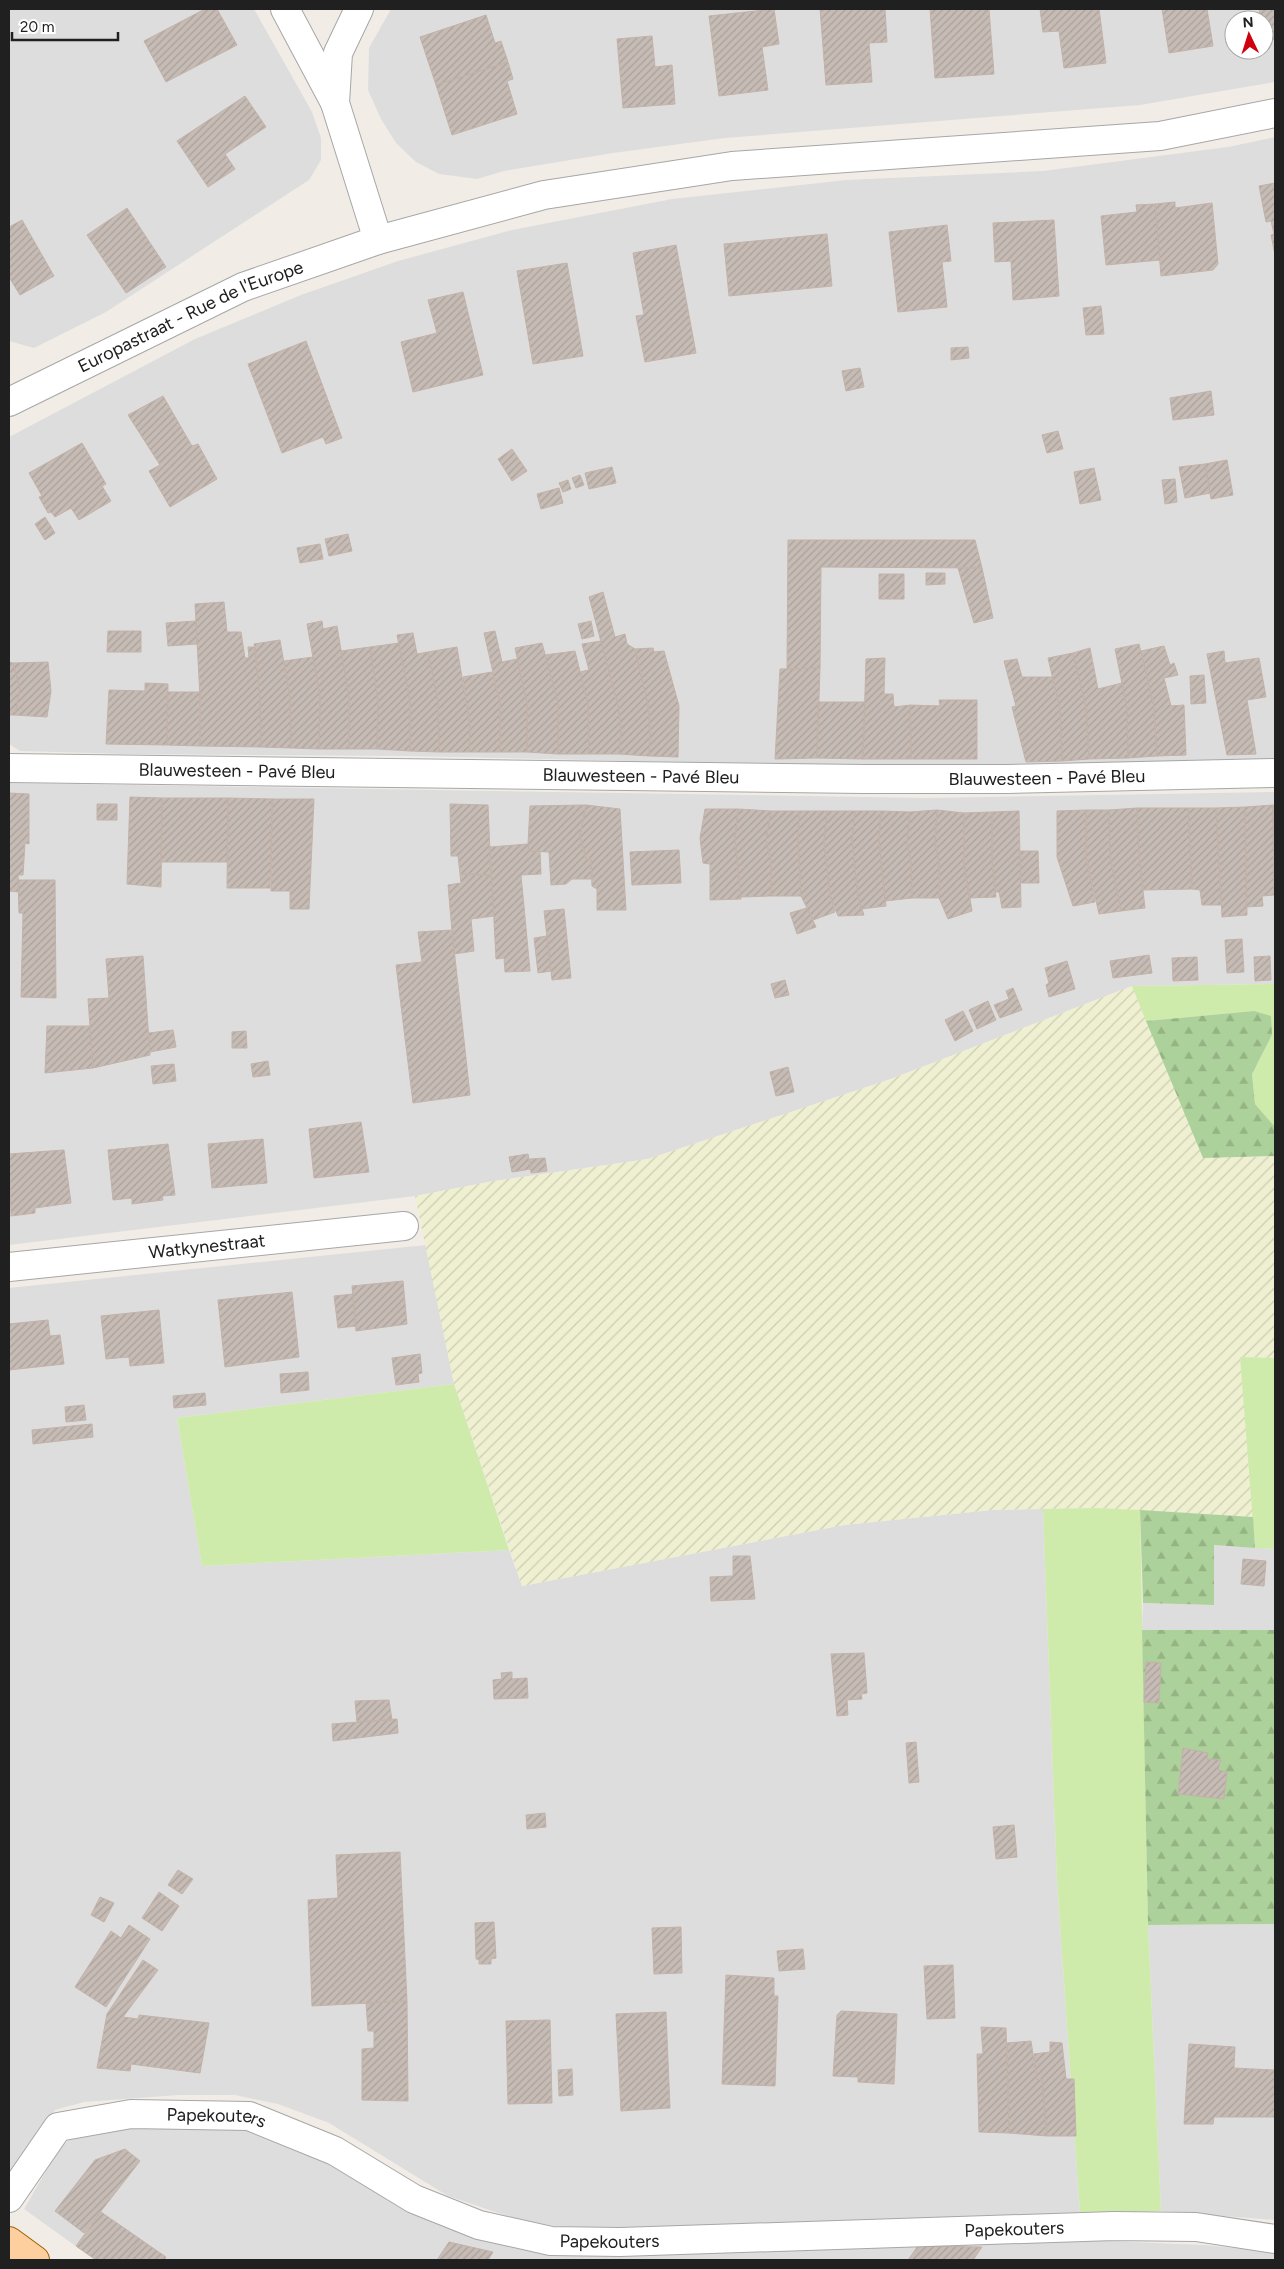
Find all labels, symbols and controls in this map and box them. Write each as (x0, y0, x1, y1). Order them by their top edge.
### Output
scale bar (12, 10, 119, 42)
north arrow (1224, 10, 1274, 60)
text: N (1242, 14, 1254, 31)
text: 20 m (20, 18, 54, 36)
street label: Europastraat - Rue de l'Europe (74, 256, 306, 377)
street label: Blauwesteen - Pavé Bleu (138, 759, 336, 783)
street label: Blauwesteen - Pavé Bleu (542, 764, 739, 788)
street label: Blauwesteen - Pavé Bleu (949, 765, 1146, 790)
street label: Watkynestraat (148, 1229, 267, 1263)
street label: Papekouters (166, 2104, 269, 2133)
street label: Papekouters (964, 2217, 1065, 2242)
street label: Papekouters (559, 2230, 660, 2253)

